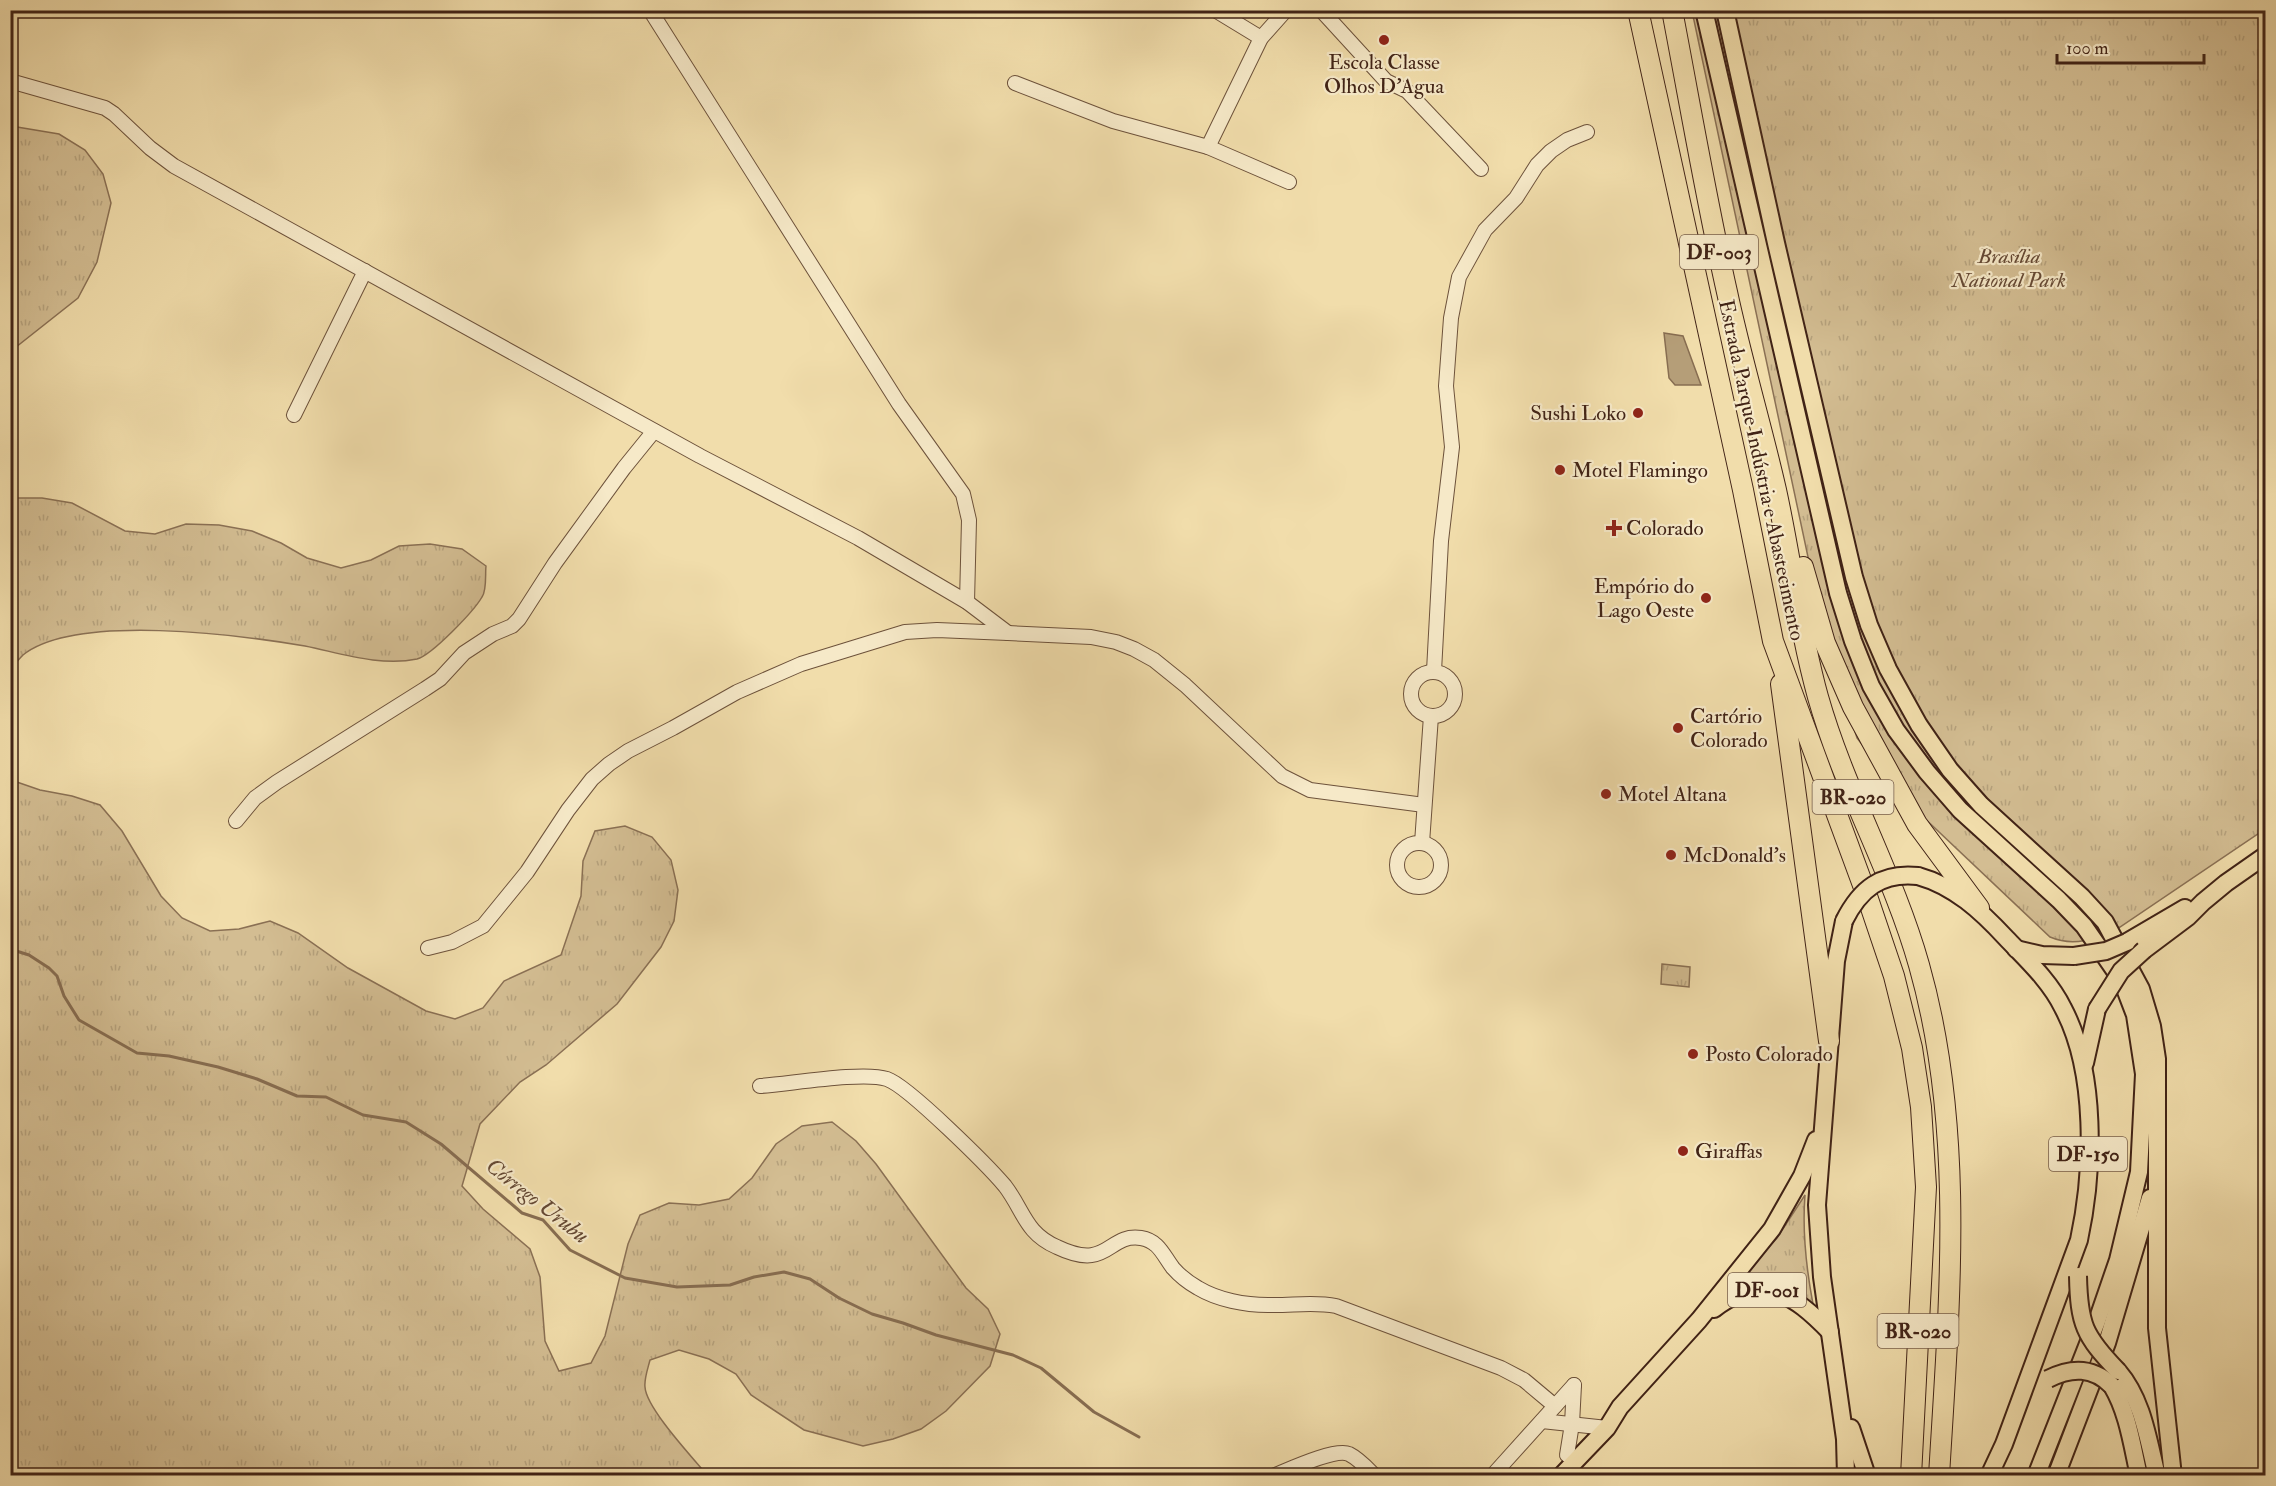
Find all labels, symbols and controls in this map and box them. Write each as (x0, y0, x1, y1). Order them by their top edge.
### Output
scale bar (2057, 27, 2204, 65)
marker: Escola Classe Olhos D'Agua (1377, 33, 1391, 47)
text: 100 m (2066, 37, 2109, 60)
place label: Escola Classe Olhos D'Agua (1324, 49, 1444, 100)
road number: DF-003 (1680, 235, 1758, 269)
park label: Brasília National Park (1951, 243, 2066, 294)
street label: Estrada Parque Indústria e Abastecimento (1712, 297, 1811, 643)
place label: Sushi Loko (1530, 400, 1626, 427)
marker: Sushi Loko (1631, 406, 1645, 420)
place label: Motel Flamingo (1572, 457, 1708, 484)
marker: Motel Flamingo (1553, 463, 1567, 477)
place label: Colorado (1626, 515, 1704, 542)
marker: Colorado (1607, 521, 1621, 535)
place label: Empório do Lago Oeste (1594, 573, 1694, 624)
marker: Empório do Lago Oeste (1699, 591, 1713, 605)
place label: Cartório Colorado (1690, 703, 1768, 754)
marker: Cartório Colorado (1671, 721, 1685, 735)
road number: BR-020 (1812, 780, 1894, 814)
place label: Motel Altana (1618, 781, 1727, 808)
marker: Motel Altana (1599, 787, 1613, 801)
place label: McDonald's (1683, 842, 1786, 869)
marker: McDonald's (1664, 848, 1678, 862)
place label: Posto Colorado (1705, 1041, 1833, 1068)
marker: Posto Colorado (1686, 1047, 1700, 1061)
road number: DF-150 (2049, 1137, 2127, 1171)
place label: Giraffas (1695, 1138, 1763, 1165)
marker: Giraffas (1676, 1144, 1690, 1158)
water label: Córrego Urubu (480, 1152, 594, 1250)
road number: DF-001 (1728, 1273, 1806, 1307)
road number: BR-020 (1878, 1314, 1958, 1348)

